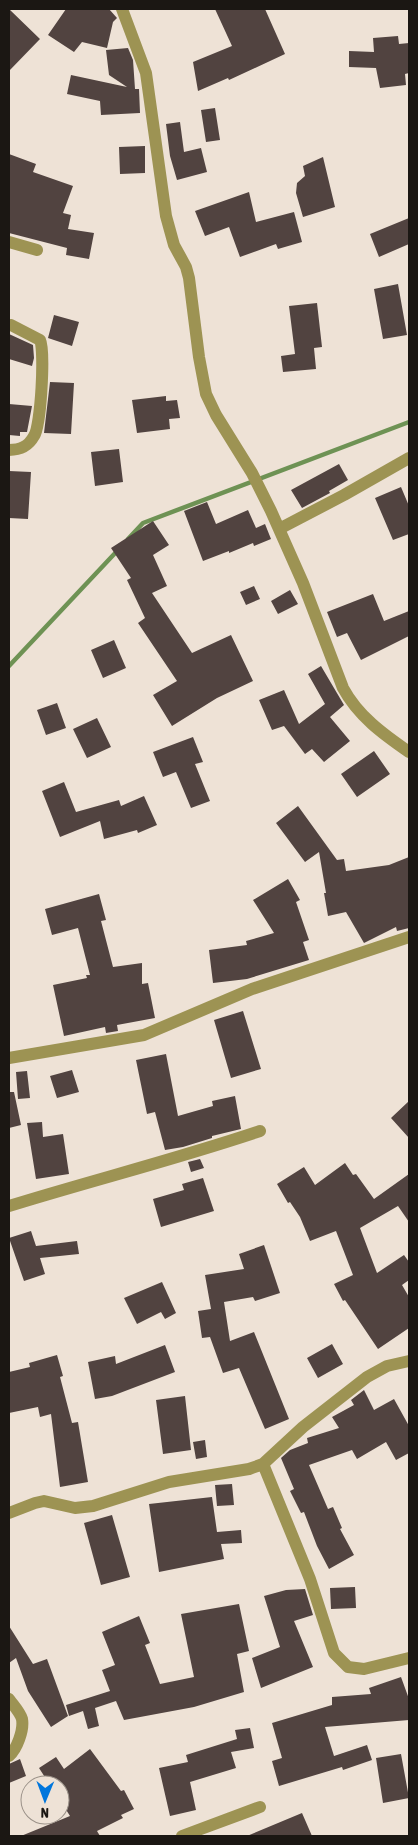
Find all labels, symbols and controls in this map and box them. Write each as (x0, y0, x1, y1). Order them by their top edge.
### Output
north arrow (20, 1775, 70, 1825)
text: N (41, 1805, 49, 1821)

